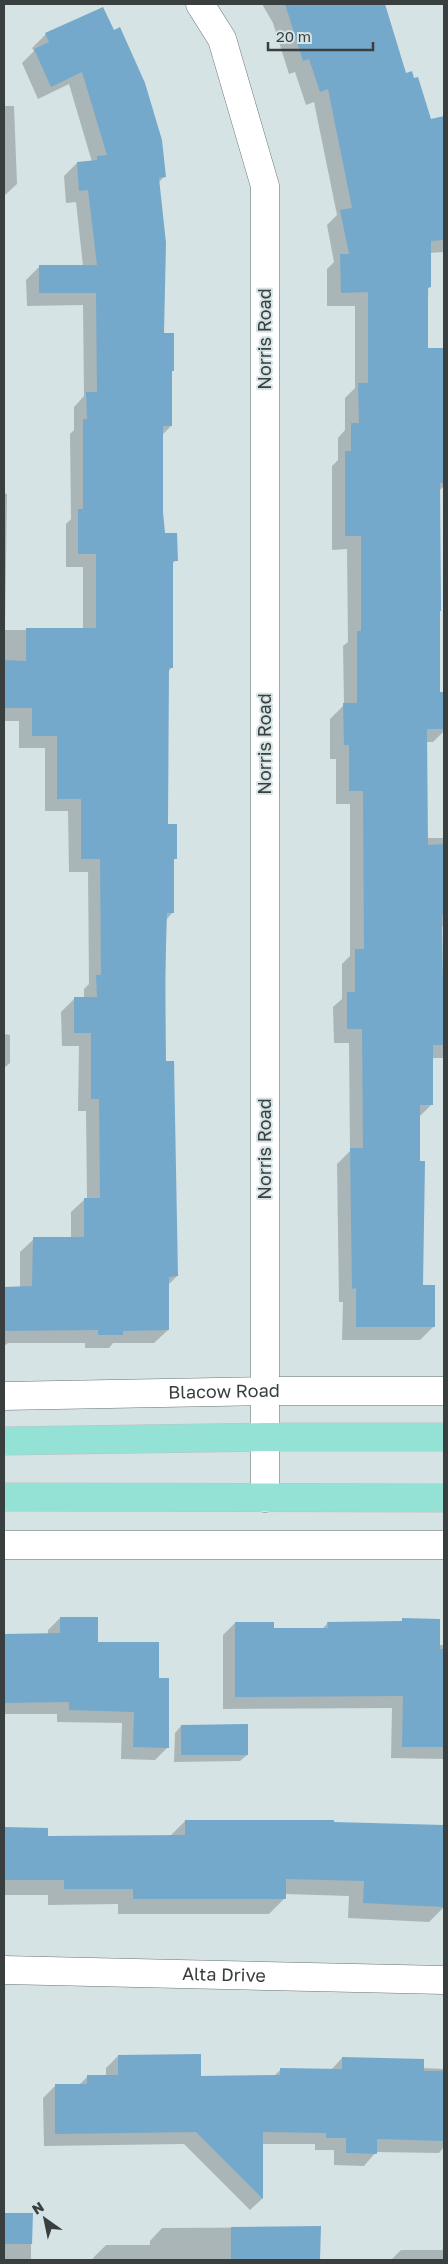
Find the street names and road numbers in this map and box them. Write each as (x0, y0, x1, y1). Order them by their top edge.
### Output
street label: Norris Road (253, 288, 275, 390)
street label: Norris Road (253, 693, 275, 795)
street label: Norris Road (253, 1098, 275, 1200)
street label: Blacow Road (168, 1379, 280, 1403)
street label: Alta Drive (182, 1962, 266, 1986)

